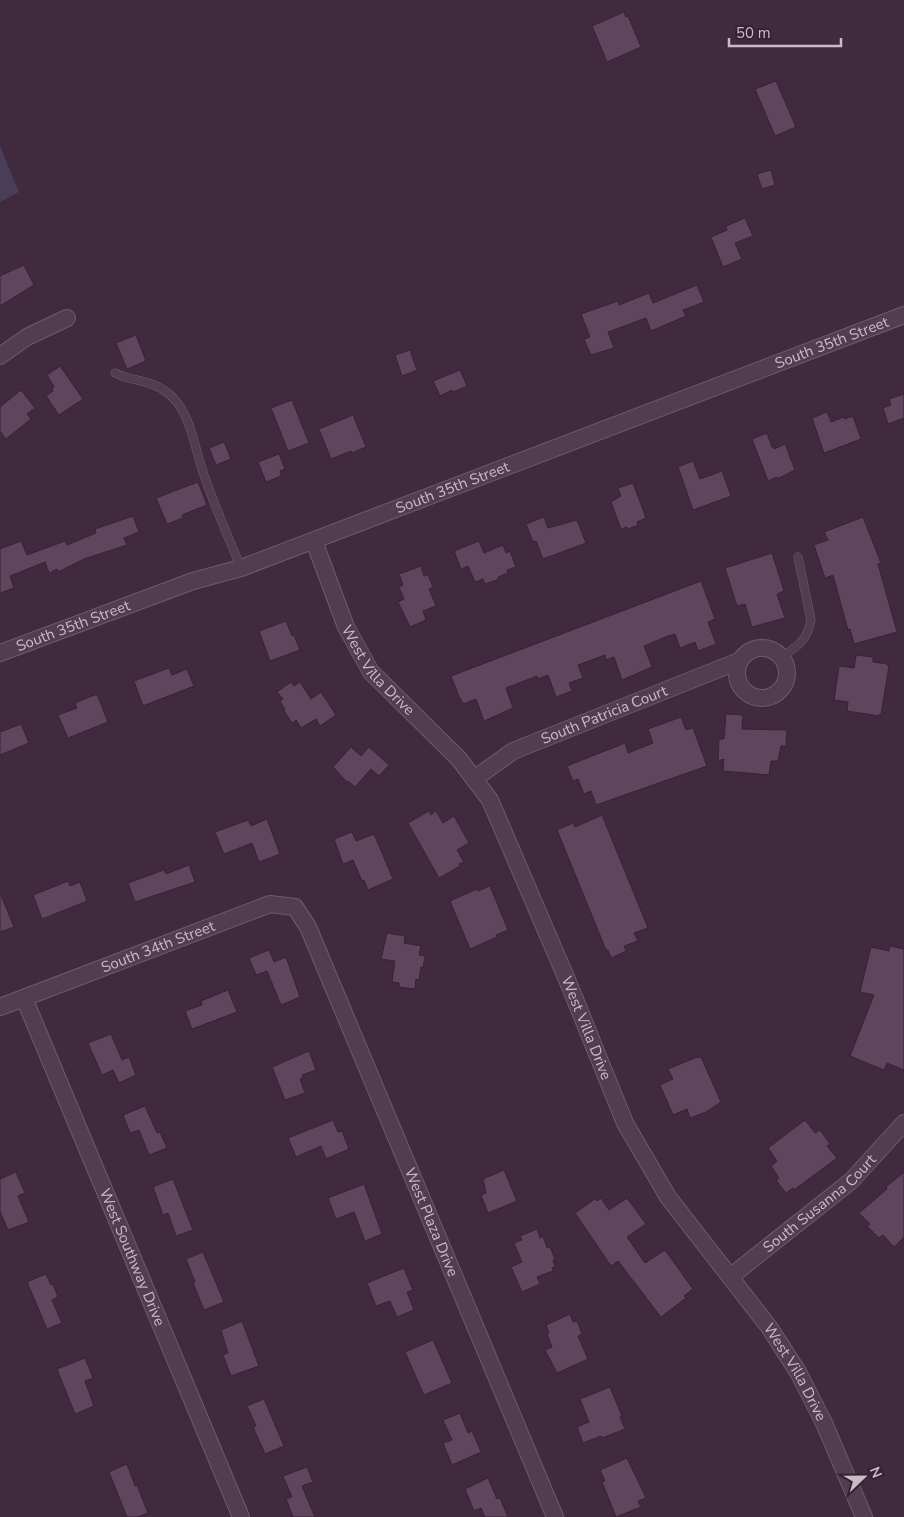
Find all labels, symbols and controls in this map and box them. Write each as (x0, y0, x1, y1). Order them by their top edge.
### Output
scale bar (729, 15, 842, 47)
text: 50 m (736, 23, 771, 43)
street label: South 35th Street (772, 312, 892, 373)
street label: South 35th Street (393, 456, 513, 518)
street label: South 35th Street (13, 595, 134, 656)
street label: West Villa Drive (337, 621, 419, 720)
street label: South Patricia Court (538, 680, 671, 749)
street label: South 34th Street (98, 916, 218, 978)
street label: West Villa Drive (557, 973, 616, 1083)
street label: South Susanna Court (759, 1149, 881, 1257)
street label: West Plaza Drive (400, 1165, 463, 1280)
street label: West Southway Drive (95, 1186, 170, 1329)
street label: West Villa Drive (759, 1319, 831, 1424)
north arrow (839, 1452, 889, 1502)
text: N (865, 1464, 886, 1481)

